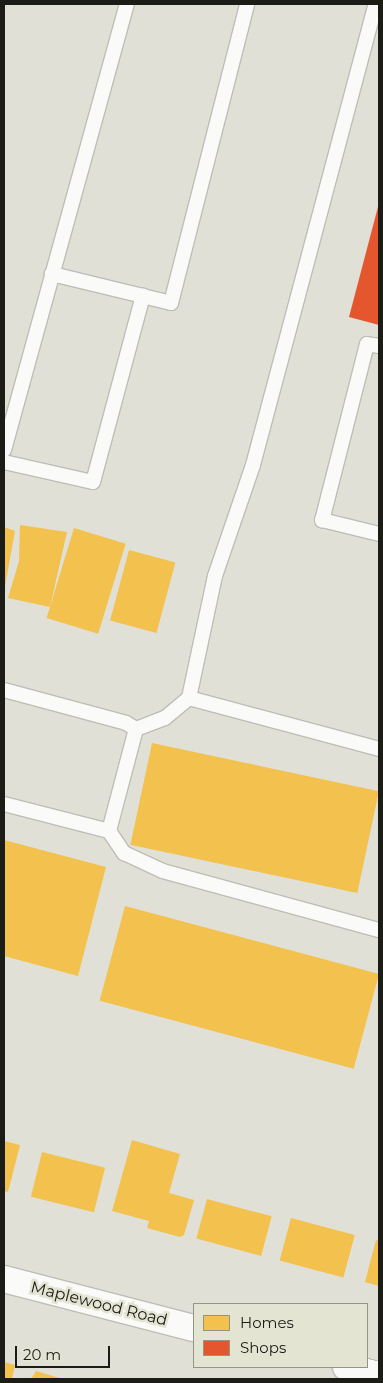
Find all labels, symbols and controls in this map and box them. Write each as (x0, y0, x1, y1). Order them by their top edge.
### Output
street label: Maplewood Road (29, 1278, 169, 1330)
legend (193, 1303, 368, 1368)
text: Homes (240, 1313, 294, 1332)
scale bar (18, 1336, 112, 1368)
text: Shops (240, 1338, 286, 1357)
text: 20 m (23, 1345, 61, 1364)

